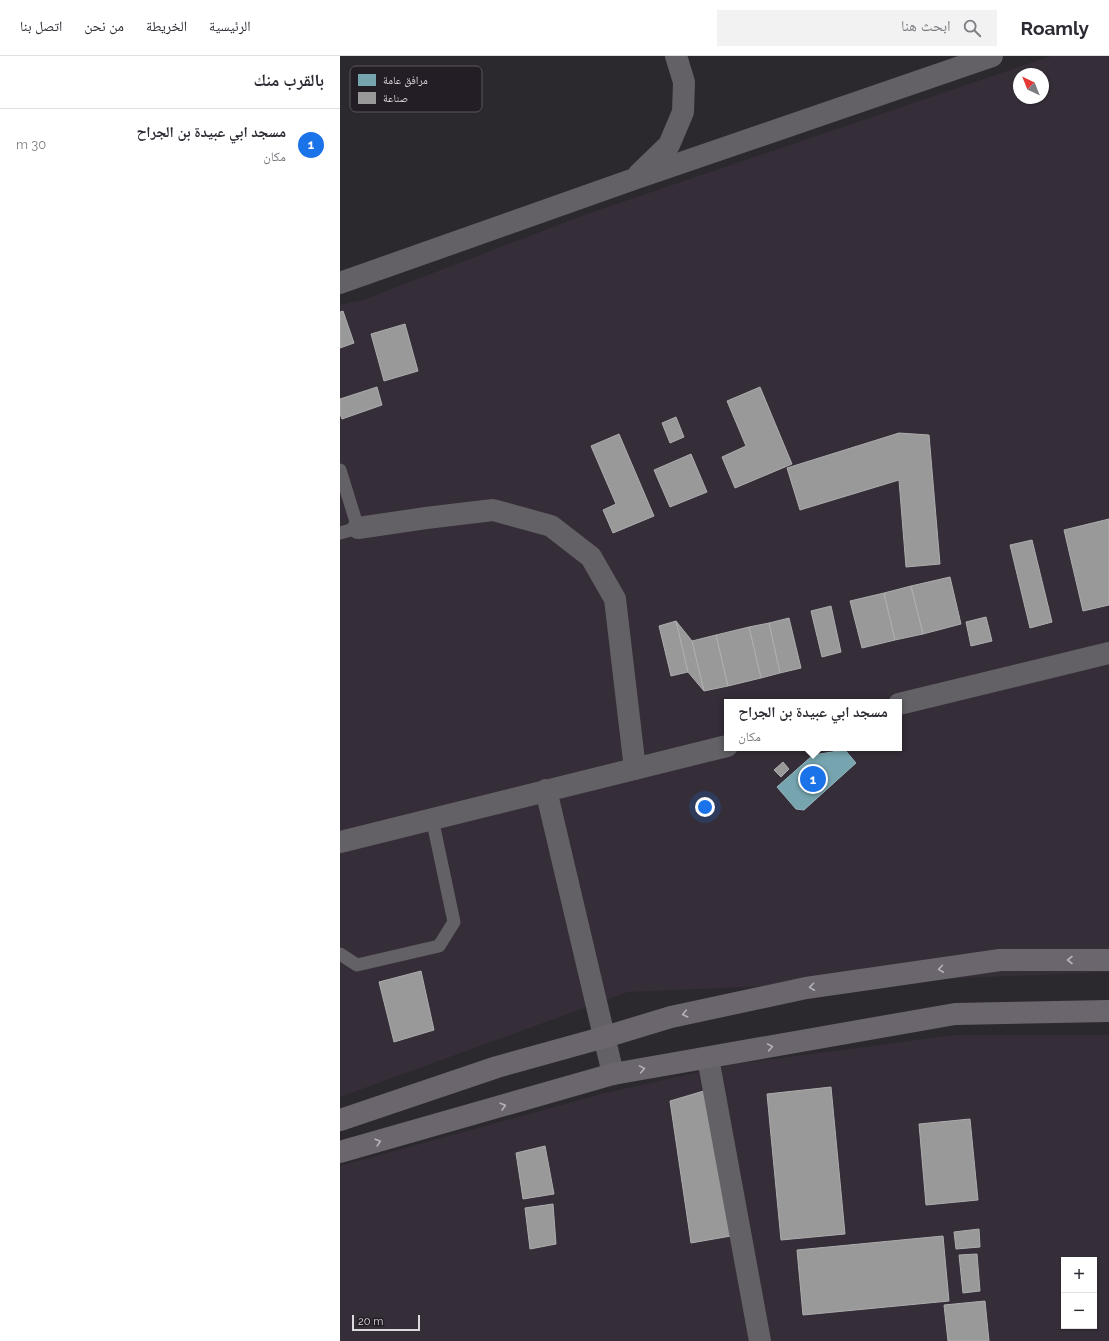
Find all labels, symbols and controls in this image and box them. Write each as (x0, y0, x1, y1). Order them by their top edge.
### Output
search box (717, 10, 997, 46)
text: ابحث هنا (901, 17, 951, 35)
icon: search (961, 17, 983, 39)
text: Roamly (1021, 17, 1089, 39)
text: اتصل بنا (20, 18, 62, 34)
text: من نحن (84, 18, 124, 34)
text: الخريطة (146, 18, 187, 34)
text: الرئيسية (209, 18, 251, 34)
legend (350, 66, 482, 112)
north arrow (1013, 68, 1049, 104)
text: بالقرب منك (254, 70, 324, 90)
text: مرافق عامة (383, 74, 428, 87)
text: صناعة (383, 92, 408, 105)
text: مسجد ابي عبيدة بن الجراح (137, 123, 286, 141)
text: 30 m (16, 137, 46, 152)
text: 1 (308, 137, 314, 152)
text: مكان (263, 149, 286, 164)
popup (724, 699, 902, 751)
text: مسجد ابي عبيدة بن الجراح (738, 703, 888, 721)
text: مكان (738, 729, 761, 744)
pin: 1 (800, 764, 826, 794)
your location (695, 797, 715, 817)
one-way arrow (1067, 956, 1073, 964)
one-way arrow (938, 964, 944, 973)
one-way arrow (809, 982, 815, 991)
one-way arrow (682, 1009, 688, 1018)
one-way arrow (767, 1043, 773, 1052)
one-way arrow (639, 1066, 645, 1074)
one-way arrow (499, 1102, 506, 1111)
one-way arrow (374, 1138, 381, 1147)
map controls (1061, 1257, 1097, 1329)
button: + (1061, 1257, 1097, 1293)
button: − (1061, 1293, 1097, 1329)
scale bar (352, 1313, 420, 1332)
text: 20 m (358, 1315, 383, 1328)

